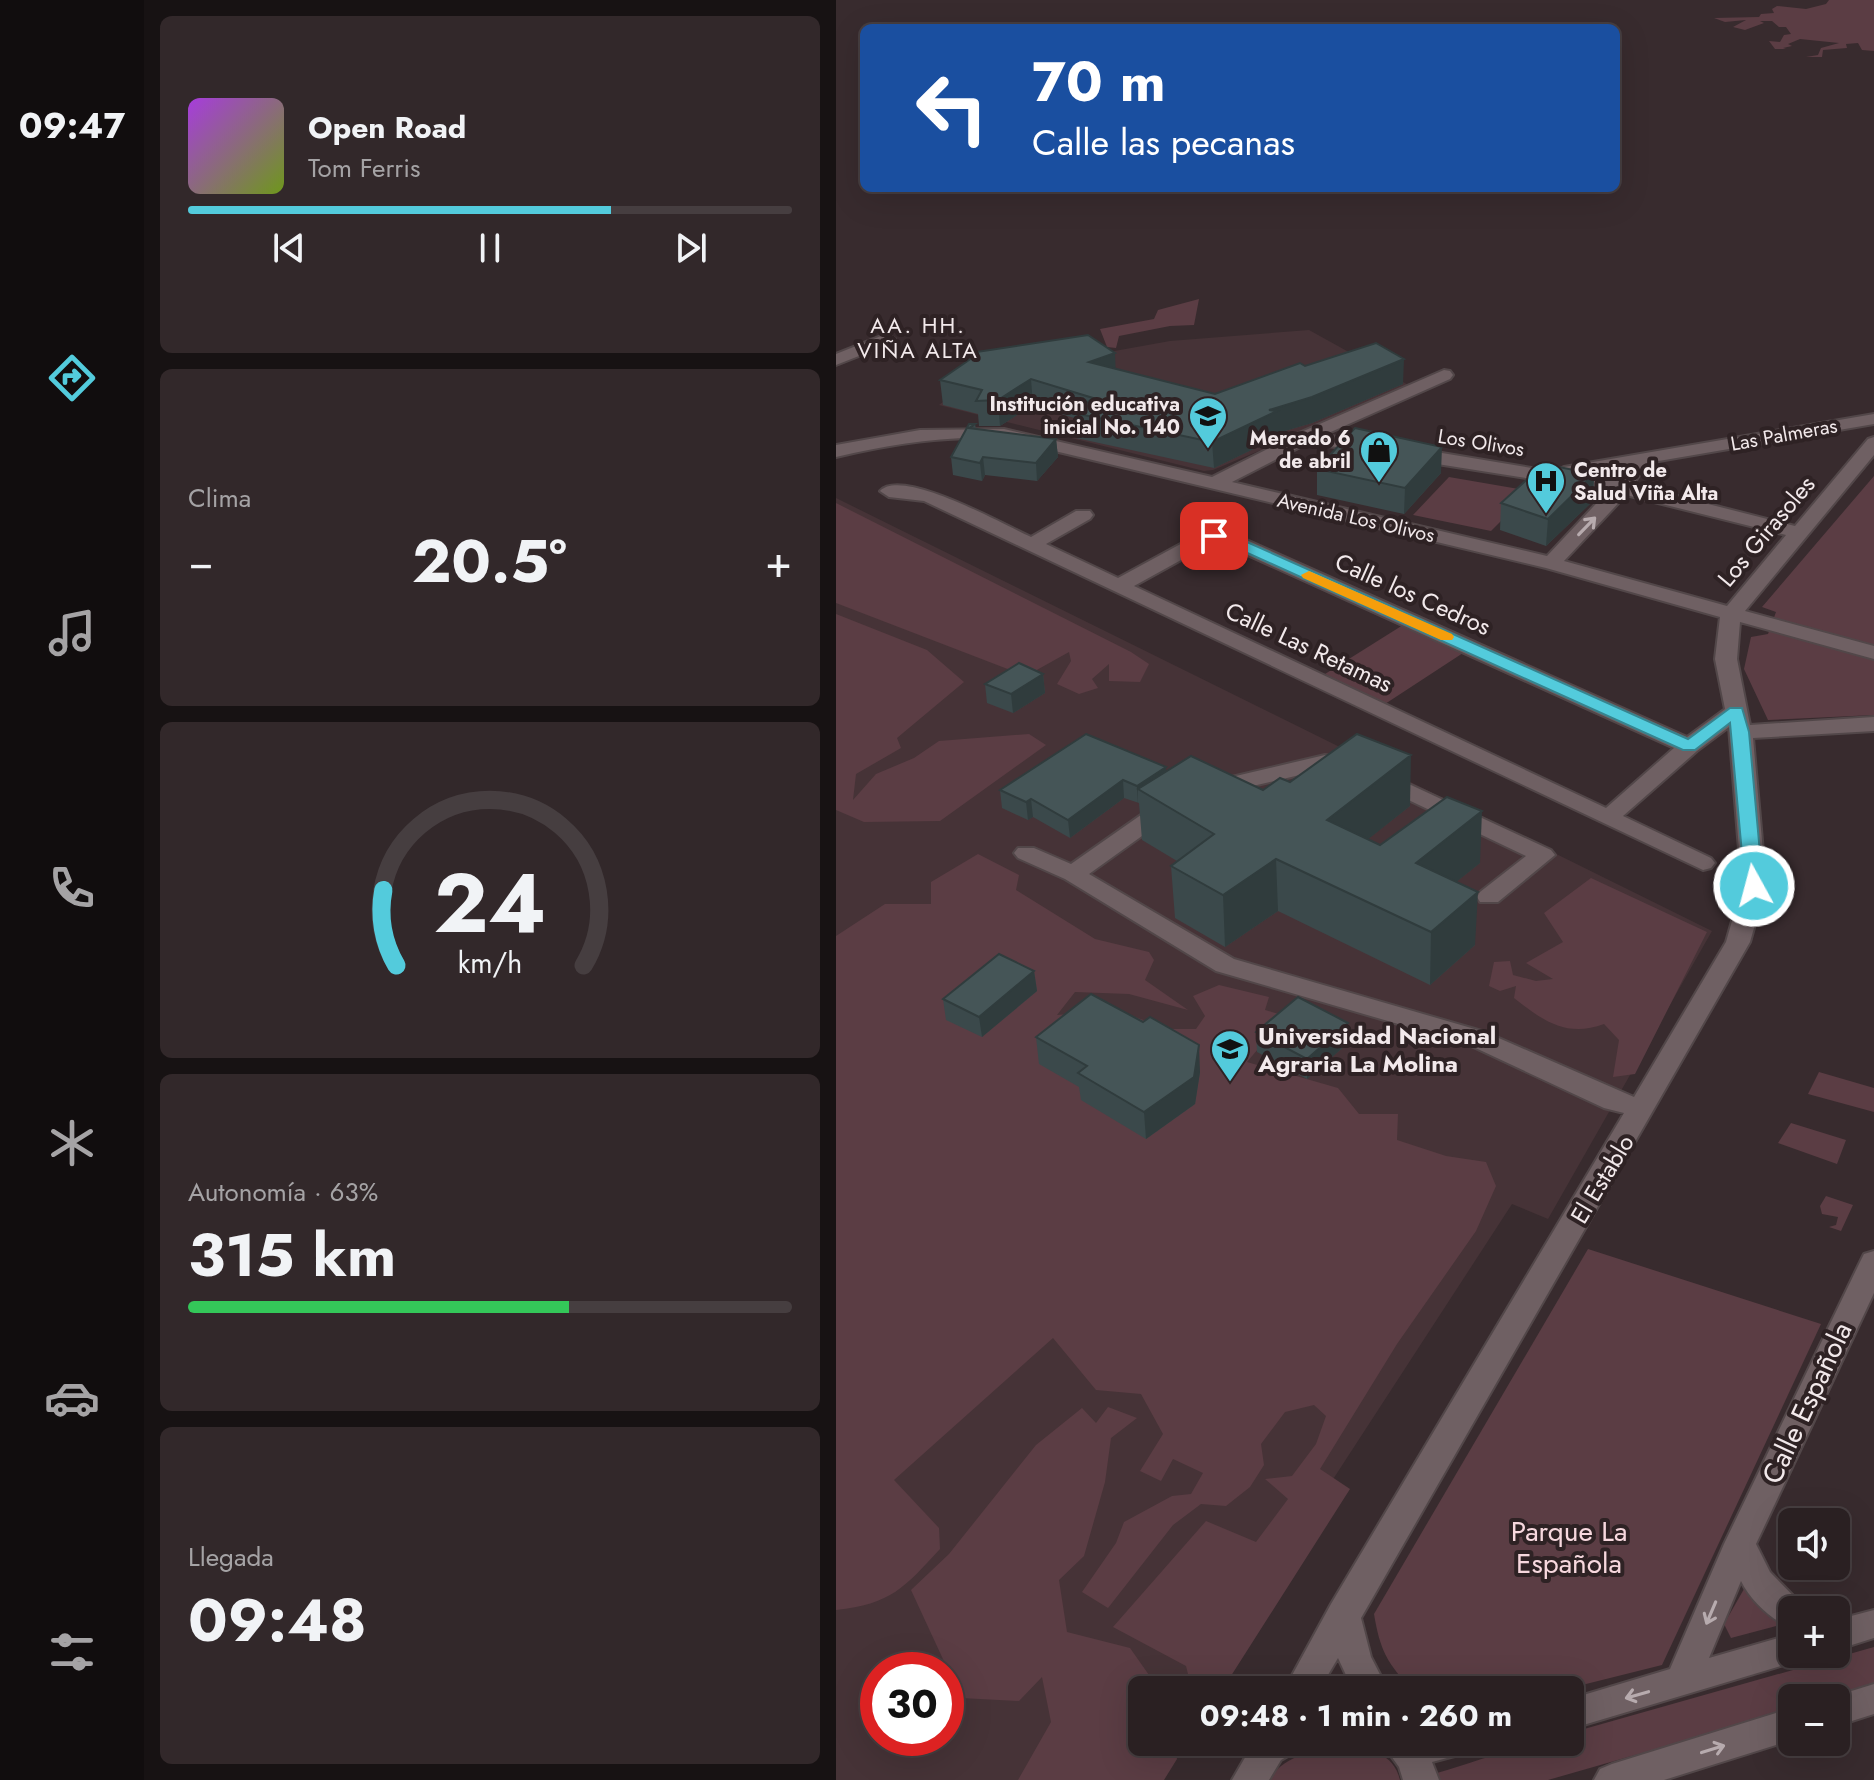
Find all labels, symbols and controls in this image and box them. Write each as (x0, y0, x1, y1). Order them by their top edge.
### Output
text: 70 m (1032, 41, 1166, 122)
icon: left (900, 56, 1004, 160)
text: 09:47 (19, 99, 125, 151)
text: Open Road (308, 106, 466, 149)
text: Calle las pecanas (1032, 116, 1295, 168)
text: Tom Ferris (308, 149, 420, 187)
icon: previous (267, 226, 311, 270)
icon: pause (468, 226, 512, 270)
icon: next (669, 226, 713, 270)
district label: AA. HH. VIÑA ALTA (857, 309, 979, 366)
icon: directions (44, 350, 100, 406)
place label: Institución educativa inicial No. 140 (989, 390, 1180, 442)
school or university icon: Institución educativa inicial No. 140 (1187, 395, 1229, 450)
street label: Las Palmeras (1728, 411, 1840, 459)
street label: Los Olivos (1436, 422, 1526, 464)
place label: Mercado 6 de abril (1250, 424, 1351, 476)
shop icon: Mercado 6 de abril (1358, 429, 1400, 484)
place label: Centro de Salud Viña Alta (1574, 456, 1718, 508)
hospital icon: Centro de Salud Viña Alta (1525, 460, 1567, 515)
street label: Los Girasoles (1709, 468, 1823, 594)
text: Clima (188, 479, 251, 517)
street label: Avenida Los Olivos (1274, 486, 1438, 550)
pin (1180, 502, 1248, 570)
icon: arrive (1192, 514, 1236, 558)
one-way arrow (1577, 516, 1595, 536)
text: 20.5° (412, 518, 567, 605)
text: − (188, 530, 214, 594)
text: + (765, 530, 792, 594)
street label: Calle los Cedros (1330, 544, 1496, 644)
street label: Calle Las Retamas (1220, 593, 1398, 701)
icon: music (44, 605, 100, 661)
text: 24 (434, 843, 546, 963)
position arrow (1712, 844, 1796, 928)
icon: phone (44, 860, 100, 916)
text: km/h (458, 942, 522, 984)
place label: Universidad Nacional Agraria La Molina (1257, 1018, 1496, 1081)
school or university icon: Universidad Nacional Agraria La Molina (1209, 1028, 1251, 1083)
icon: climate (44, 1115, 100, 1171)
street label: El Establo (1562, 1128, 1642, 1230)
text: Autonomía · 63% (188, 1173, 378, 1211)
text: 315 km (188, 1212, 396, 1299)
street label: Calle Española (1752, 1315, 1862, 1491)
icon: car (44, 1370, 100, 1426)
map controls (1778, 1508, 1850, 1756)
button: sound (1778, 1508, 1850, 1580)
park label: Parque La Española (1511, 1511, 1627, 1584)
text: Llegada (188, 1538, 274, 1576)
text: 09:48 (188, 1577, 367, 1664)
button: + (1778, 1596, 1850, 1668)
one-way arrow (1702, 1600, 1717, 1625)
icon: filters (44, 1624, 100, 1680)
speed limit sign: 30 (860, 1652, 964, 1756)
button: − (1778, 1684, 1850, 1756)
one-way arrow (1624, 1688, 1650, 1703)
text: 09:48 · 1 min · 260 m (1200, 1694, 1512, 1737)
one-way arrow (1700, 1741, 1725, 1755)

